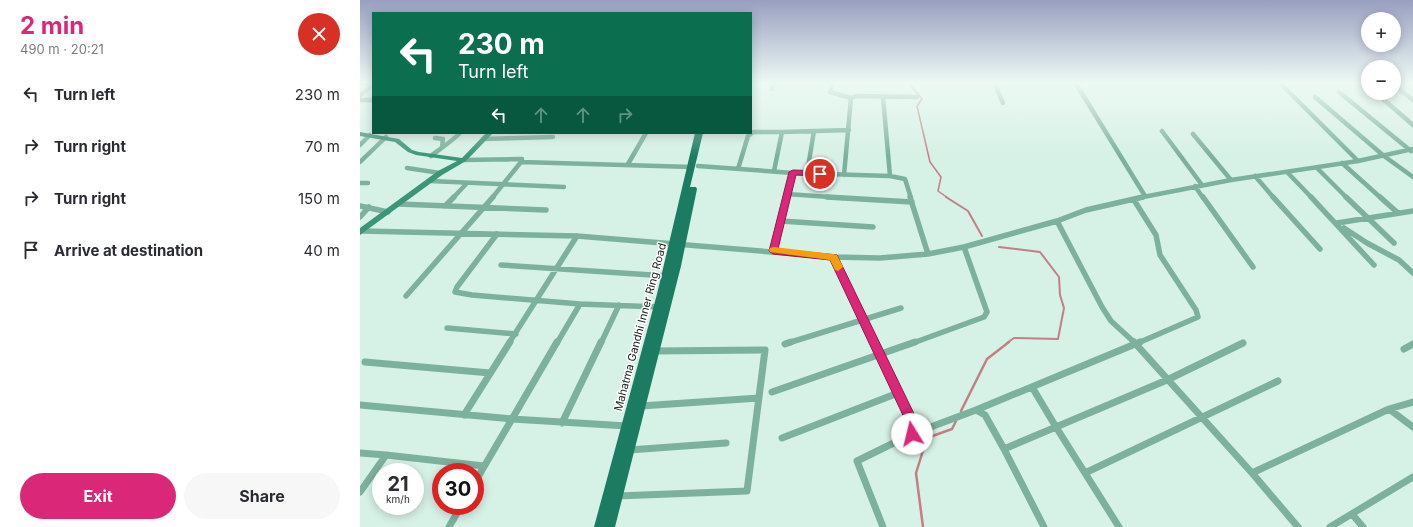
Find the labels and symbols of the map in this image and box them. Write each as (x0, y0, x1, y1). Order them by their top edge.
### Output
pin (803, 157, 837, 191)
street label: Mahatma Gandhi Inner Ring Road (611, 241, 669, 413)
position arrow (891, 413, 933, 455)
speed limit sign: 30 (432, 463, 484, 515)

